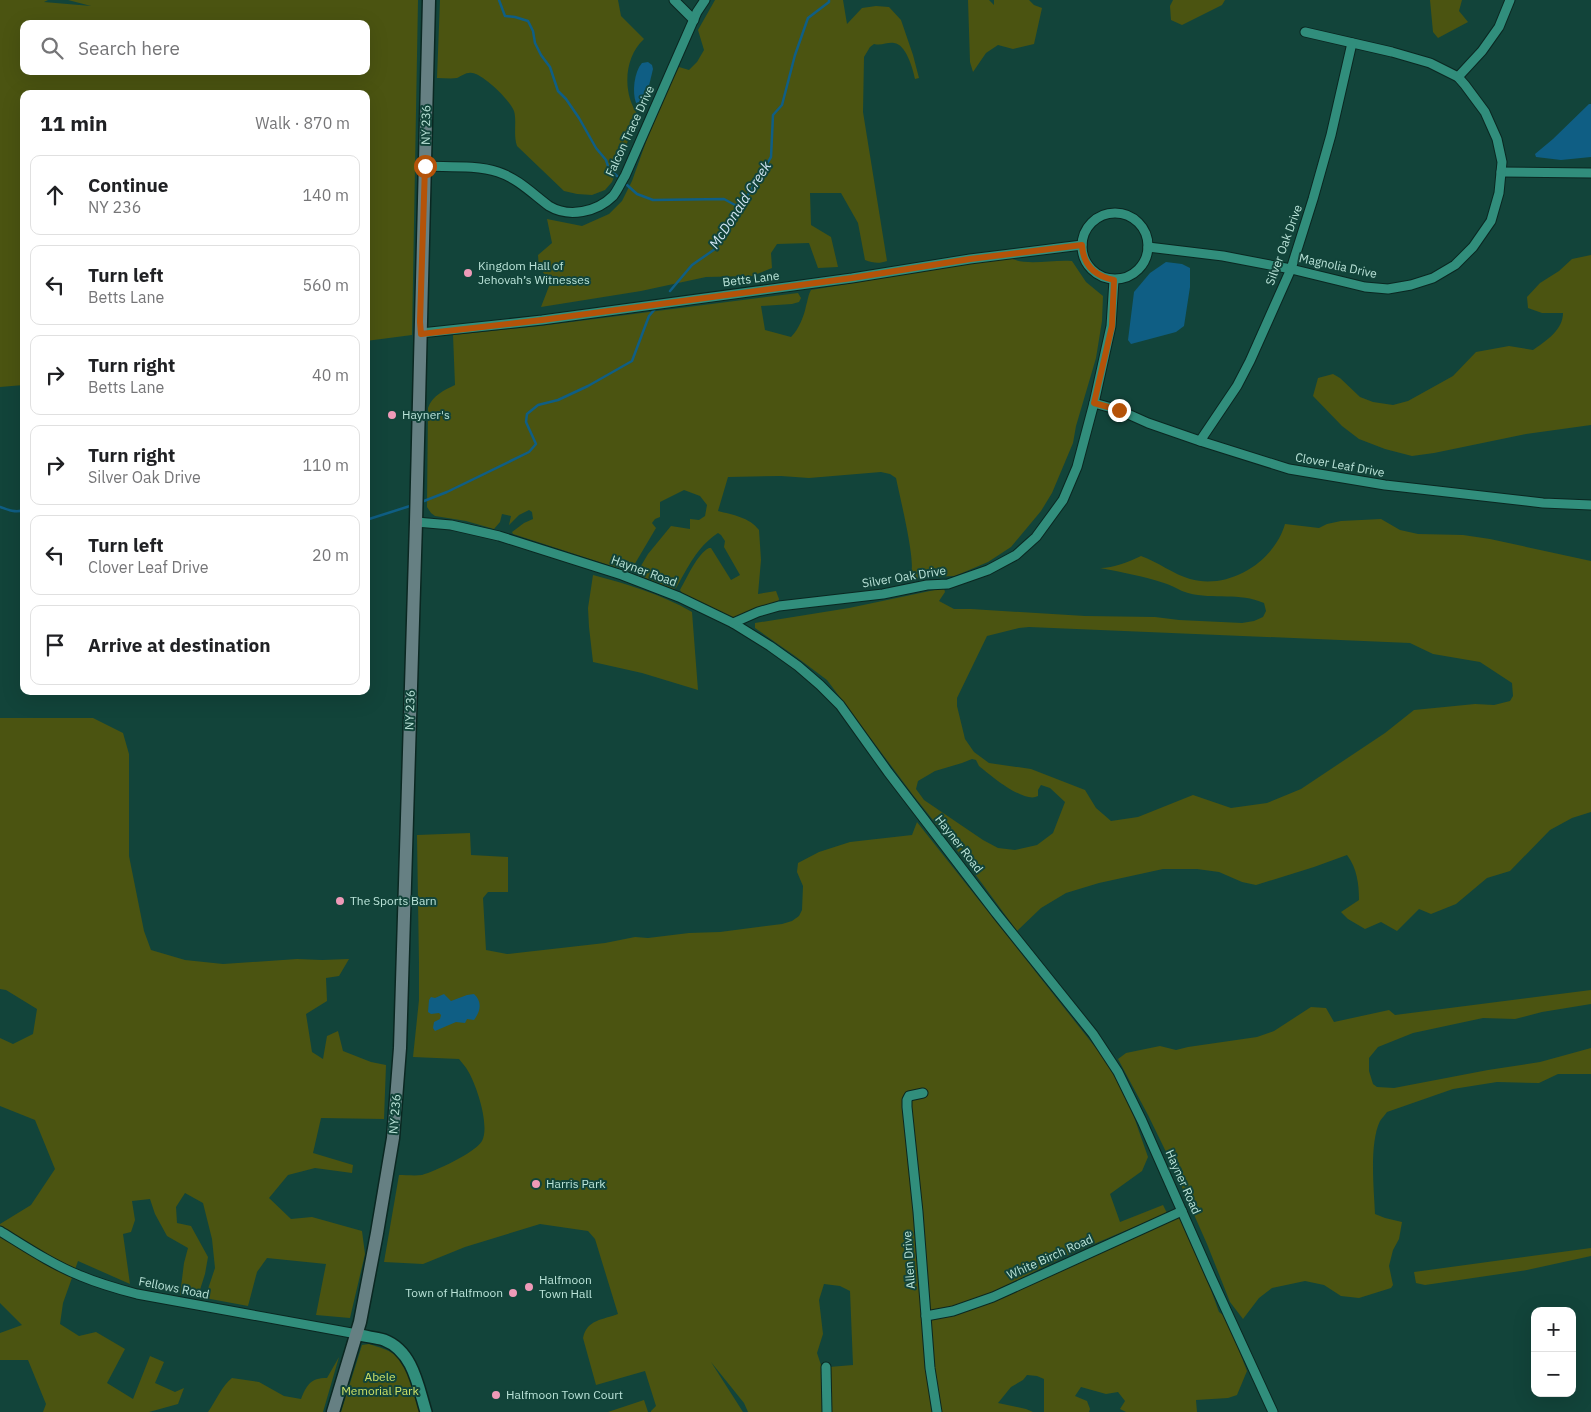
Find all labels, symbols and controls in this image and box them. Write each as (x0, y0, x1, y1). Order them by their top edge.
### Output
search box (20, 20, 370, 75)
icon: search (38, 34, 66, 62)
text: Search here (78, 36, 180, 60)
street label: Falcon Trace Drive (602, 83, 657, 179)
street label: NY 236 (418, 105, 433, 145)
text: 11 min (40, 109, 107, 137)
text: Walk · 870 m (255, 113, 350, 133)
route start (414, 155, 437, 178)
water label: McDonald Creek (705, 157, 775, 252)
text: Continue (88, 173, 168, 197)
icon: ahead (41, 181, 69, 209)
text: 140 m (302, 185, 349, 205)
text: NY 236 (88, 197, 141, 217)
street label: Silver Oak Drive (1262, 202, 1305, 287)
street label: Magnolia Drive (1298, 250, 1379, 281)
place label: Kingdom Hall of Jehovah’s Witnesses (478, 258, 590, 287)
text: Turn left (88, 263, 164, 287)
marker: Kingdom Hall of Jehovah’s Witnesses (462, 267, 474, 279)
street label: Betts Lane (722, 268, 781, 289)
icon: left (41, 271, 69, 299)
text: 560 m (302, 275, 349, 295)
text: Betts Lane (88, 287, 164, 307)
text: Turn right (88, 353, 175, 377)
icon: right (41, 361, 69, 389)
text: 40 m (312, 365, 349, 385)
text: Betts Lane (88, 377, 164, 397)
route end (1108, 399, 1131, 422)
place label: Hayner's (402, 407, 450, 422)
marker: Hayner's (386, 409, 398, 421)
text: Turn right (88, 443, 175, 467)
street label: Clover Leaf Drive (1294, 449, 1386, 480)
icon: right (41, 451, 69, 479)
text: 110 m (302, 455, 349, 475)
text: Silver Oak Drive (88, 467, 201, 487)
text: Turn left (88, 533, 164, 557)
icon: left (41, 541, 69, 569)
text: 20 m (312, 545, 349, 565)
street label: Hayner Road (609, 552, 679, 589)
text: Clover Leaf Drive (88, 557, 209, 577)
street label: Silver Oak Drive (861, 562, 947, 591)
icon: arrive (41, 631, 69, 659)
text: Arrive at destination (88, 633, 271, 657)
street label: NY 236 (401, 690, 418, 730)
street label: Hayner Road (932, 812, 987, 876)
place label: The Sports Barn (350, 893, 437, 908)
marker: The Sports Barn (334, 895, 346, 907)
street label: NY 236 (385, 1093, 404, 1135)
street label: Hayner Road (1163, 1147, 1204, 1216)
place label: Harris Park (546, 1176, 606, 1191)
marker: Harris Park (530, 1178, 542, 1190)
street label: Allen Drive (899, 1230, 918, 1290)
street label: White Birch Road (1004, 1231, 1095, 1282)
place label: Halfmoon Town Hall (539, 1272, 592, 1301)
street label: Fellows Road (138, 1273, 211, 1302)
marker: Halfmoon Town Hall (523, 1281, 535, 1293)
place label: Town of Halfmoon (405, 1285, 503, 1300)
marker: Town of Halfmoon (507, 1287, 519, 1299)
map controls (1531, 1307, 1576, 1397)
button: + (1531, 1307, 1576, 1352)
button: − (1531, 1352, 1576, 1397)
park label: Abele Memorial Park (341, 1369, 420, 1398)
place label: Halfmoon Town Court (506, 1387, 623, 1402)
marker: Halfmoon Town Court (490, 1389, 502, 1401)

